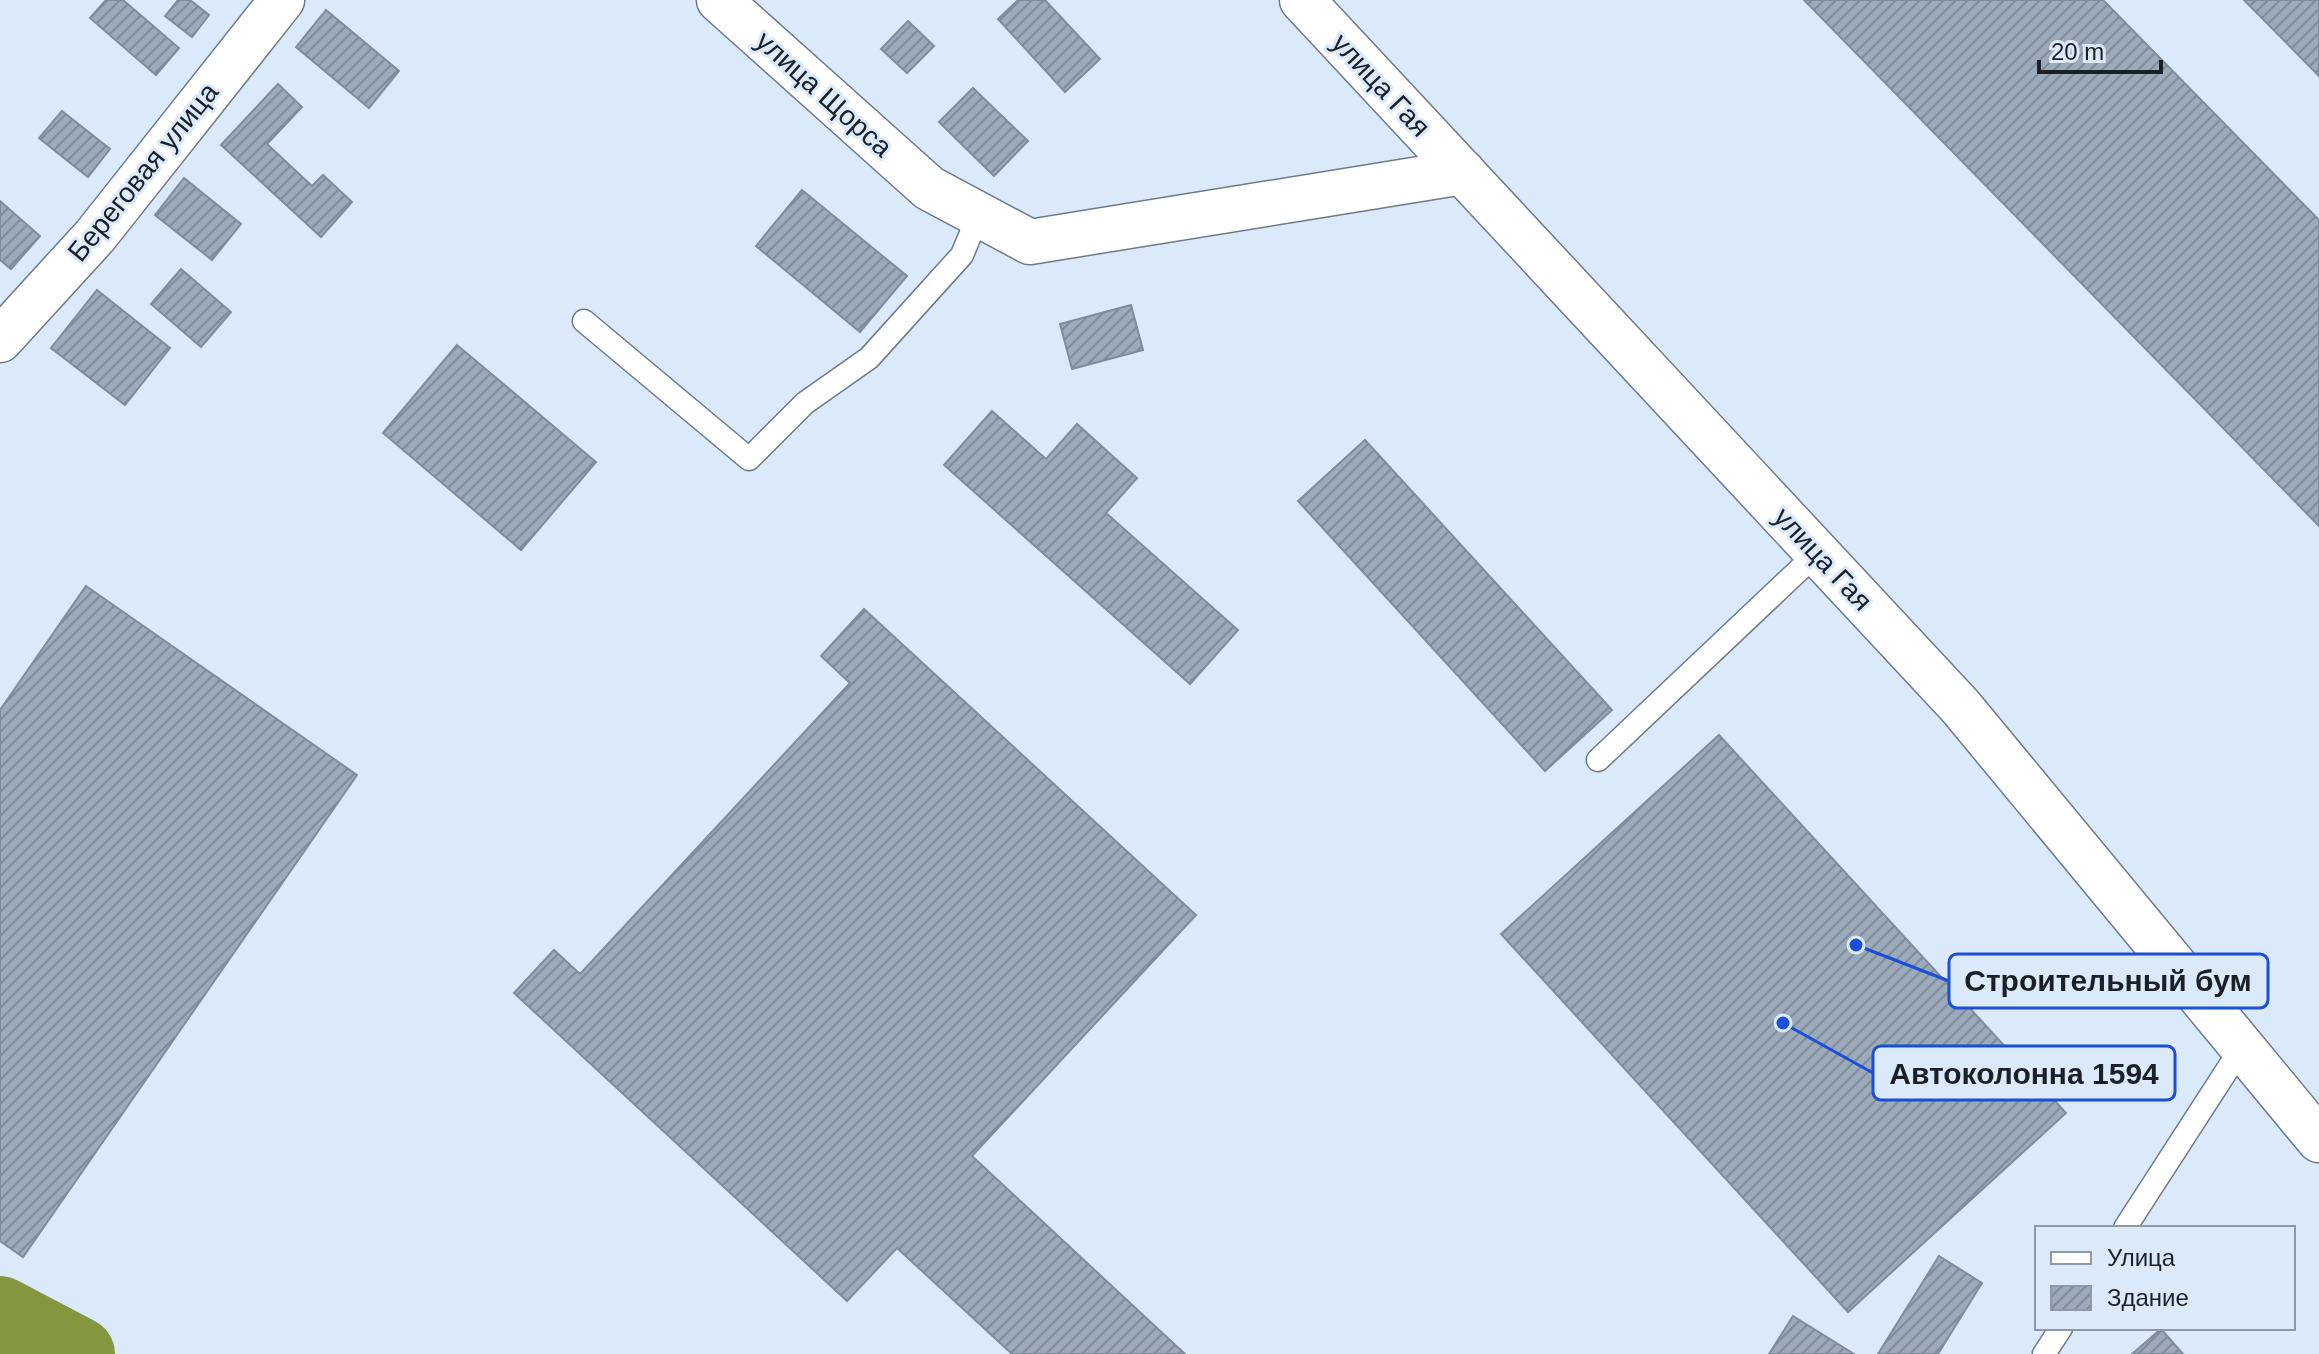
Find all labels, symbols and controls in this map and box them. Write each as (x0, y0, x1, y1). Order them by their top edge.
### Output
scale bar (2039, 24, 2161, 74)
street label: улица Щорса (750, 25, 898, 163)
street label: улица Гая (1326, 27, 1436, 143)
text: 20 m (2051, 38, 2104, 65)
street label: Береговая улица (62, 76, 225, 267)
street label: улица Гая (1768, 501, 1878, 617)
callout: Строительный бум (1949, 954, 2268, 1008)
text: Строительный бум (1964, 964, 2252, 997)
callout: Автоколонна 1594 (1873, 1046, 2175, 1100)
text: Автоколонна 1594 (1889, 1057, 2159, 1090)
legend (2035, 1226, 2295, 1330)
text: Улица (2107, 1244, 2176, 1271)
text: Здание (2107, 1284, 2189, 1311)

